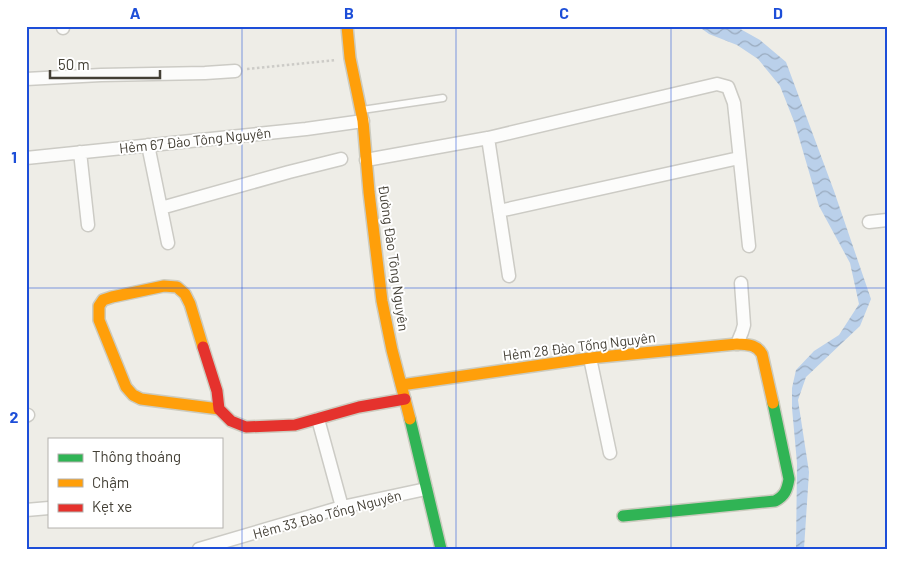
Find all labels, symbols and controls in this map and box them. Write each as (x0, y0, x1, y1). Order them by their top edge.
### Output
text: A (130, 3, 141, 22)
text: B (344, 3, 354, 22)
text: C (559, 3, 569, 22)
text: D (773, 3, 783, 22)
scale bar (50, 48, 160, 80)
text: 50 m (58, 55, 90, 73)
street label: Hẻm 67 Đào Tông Nguyên (118, 124, 272, 156)
text: 1 (11, 147, 17, 166)
street label: Đường Đào Tông Nguyên (375, 184, 413, 332)
street label: Hẻm 28 Đào Tống Nguyên (502, 328, 656, 364)
text: 2 (10, 407, 19, 426)
legend (48, 438, 222, 528)
text: Thông thoáng (92, 447, 181, 465)
text: Chậm (92, 473, 129, 491)
street label: Hẻm 33 Đào Tống Nguyên (251, 486, 403, 542)
text: Kẹt xe (92, 497, 132, 515)

